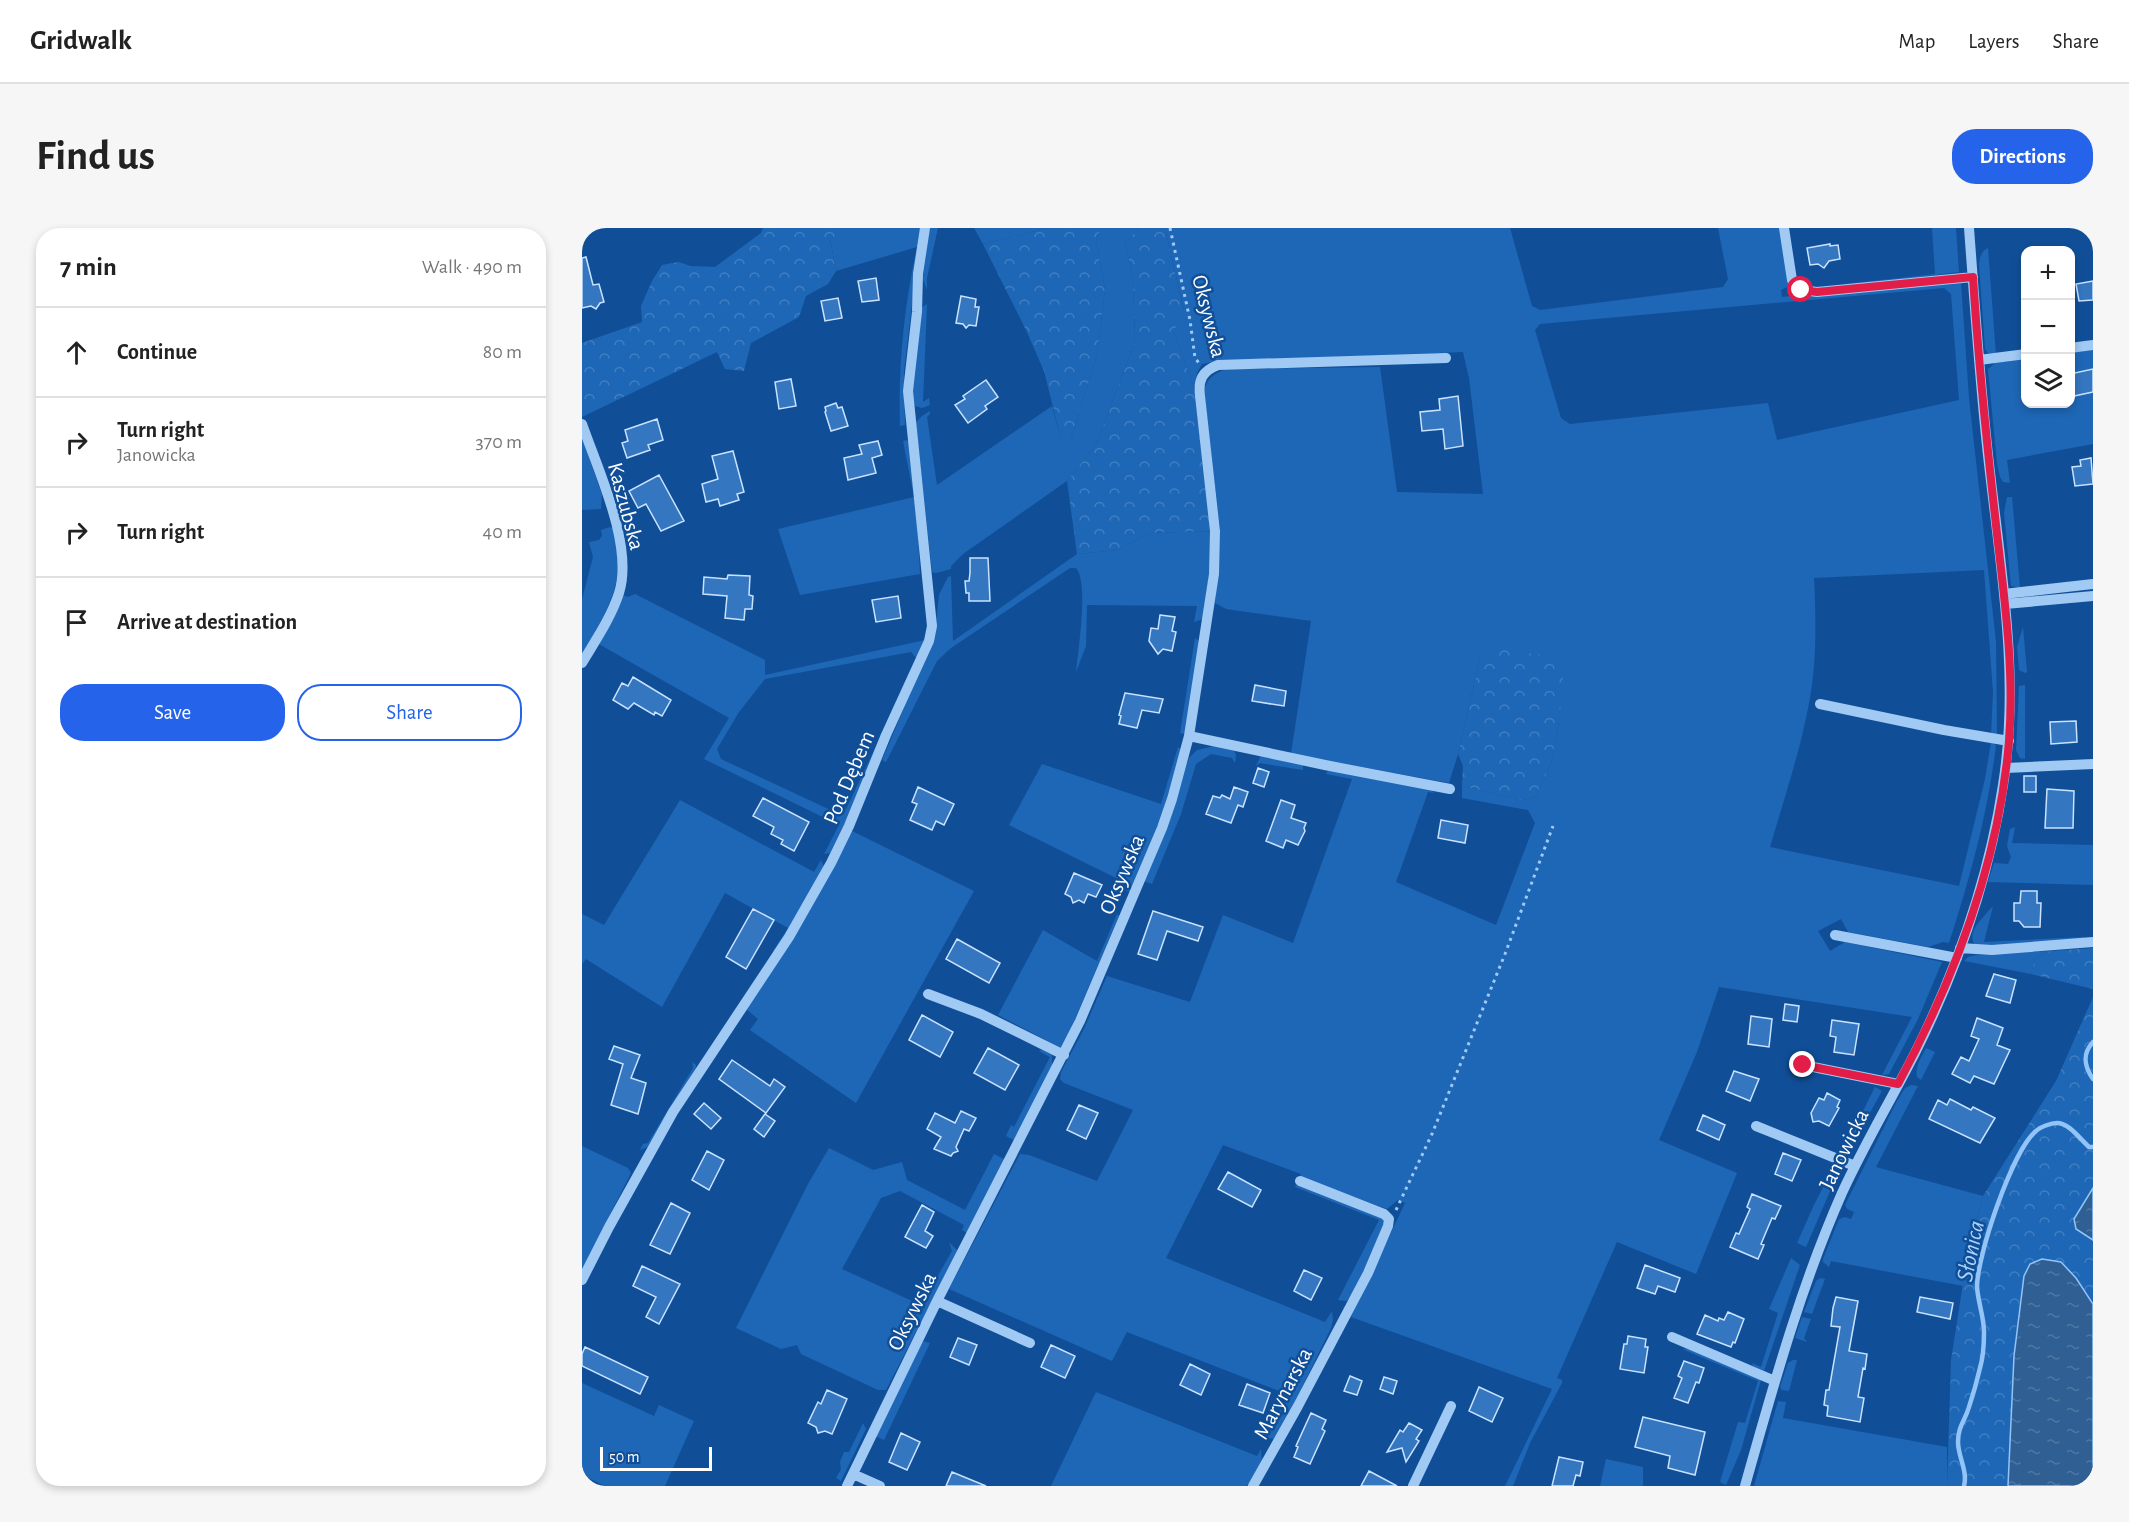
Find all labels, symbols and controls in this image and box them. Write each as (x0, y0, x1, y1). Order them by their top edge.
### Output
text: Gridwalk (30, 27, 132, 55)
text: Map (1899, 31, 1935, 52)
text: Layers (1968, 31, 2019, 52)
text: Share (2052, 31, 2099, 52)
button: Directions (1952, 129, 2093, 184)
text: Find us (36, 135, 155, 177)
map controls (2021, 246, 2075, 408)
button: + (2021, 246, 2075, 300)
text: 7 min (60, 254, 117, 280)
text: Walk · 490 m (422, 257, 522, 277)
street label: Oksywska (1188, 273, 1230, 360)
route start (1787, 276, 1813, 302)
button: − (2021, 300, 2075, 354)
icon: ahead (60, 336, 93, 369)
text: Continue (117, 341, 197, 363)
text: 80 m (483, 342, 522, 362)
button: layers (2021, 354, 2075, 408)
text: Turn right (117, 419, 204, 441)
icon: right (60, 426, 93, 459)
text: 370 m (476, 432, 522, 452)
text: Janowicka (117, 445, 196, 465)
street label: Kaszubska (604, 460, 648, 552)
icon: right (60, 516, 93, 549)
text: Turn right (117, 521, 204, 543)
text: 40 m (483, 522, 522, 542)
icon: arrive (60, 606, 93, 639)
text: Arrive at destination (117, 611, 297, 633)
button: Save (60, 684, 285, 741)
button: Share (297, 684, 522, 741)
street label: Pod Dębem (819, 727, 879, 828)
street label: Oksywska (1095, 831, 1149, 917)
route end (1789, 1051, 1815, 1077)
street label: Janowicka (1815, 1106, 1873, 1193)
water label: Słonica (1953, 1219, 1989, 1284)
street label: Oksywska (884, 1269, 940, 1354)
street label: Marynarska (1250, 1344, 1316, 1443)
scale bar (600, 1444, 712, 1472)
text: 50 m (609, 1449, 640, 1465)

